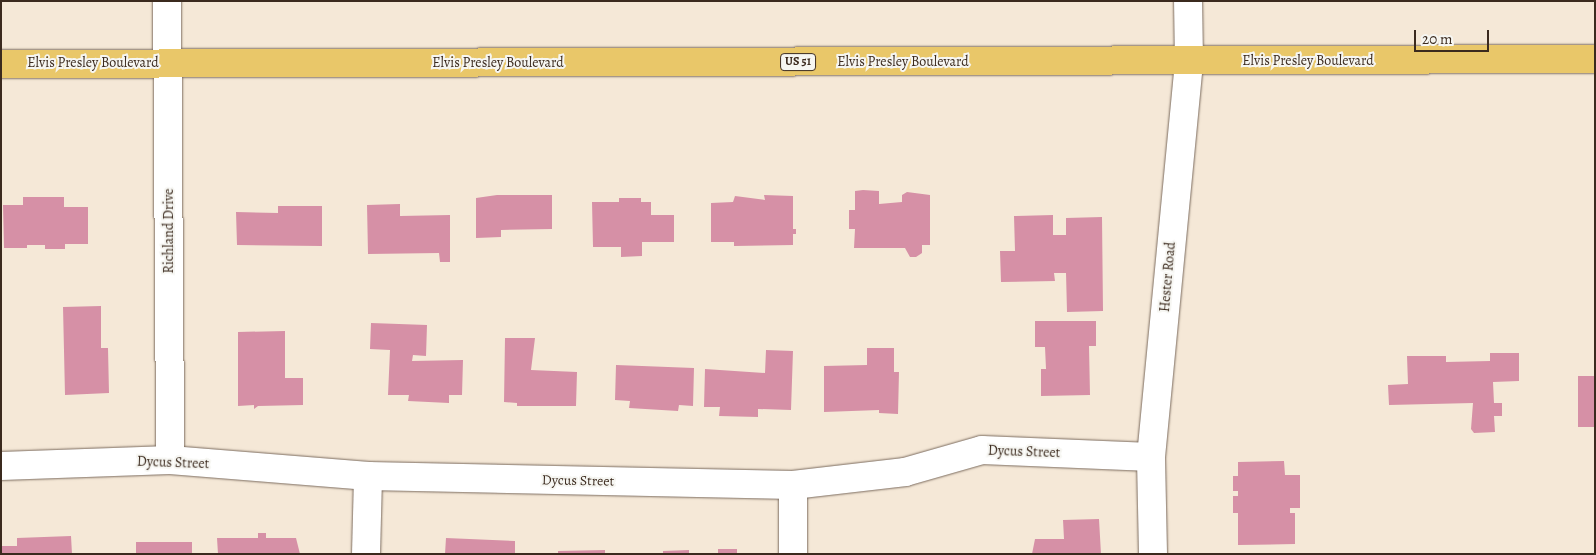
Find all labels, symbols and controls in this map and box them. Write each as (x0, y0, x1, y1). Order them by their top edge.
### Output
scale bar (1416, 20, 1491, 52)
text: 20 m (1422, 29, 1453, 49)
road number: US 51 (779, 52, 817, 72)
street label: Elvis Presley Boulevard (1242, 53, 1374, 69)
street label: Elvis Presley Boulevard (837, 54, 969, 70)
street label: Elvis Presley Boulevard (27, 55, 159, 71)
street label: Elvis Presley Boulevard (432, 55, 564, 71)
street label: Richland Drive (161, 188, 177, 274)
street label: Hester Road (1157, 241, 1179, 313)
street label: Dycus Street (988, 442, 1060, 462)
street label: Dycus Street (137, 453, 209, 473)
street label: Dycus Street (542, 472, 614, 490)

